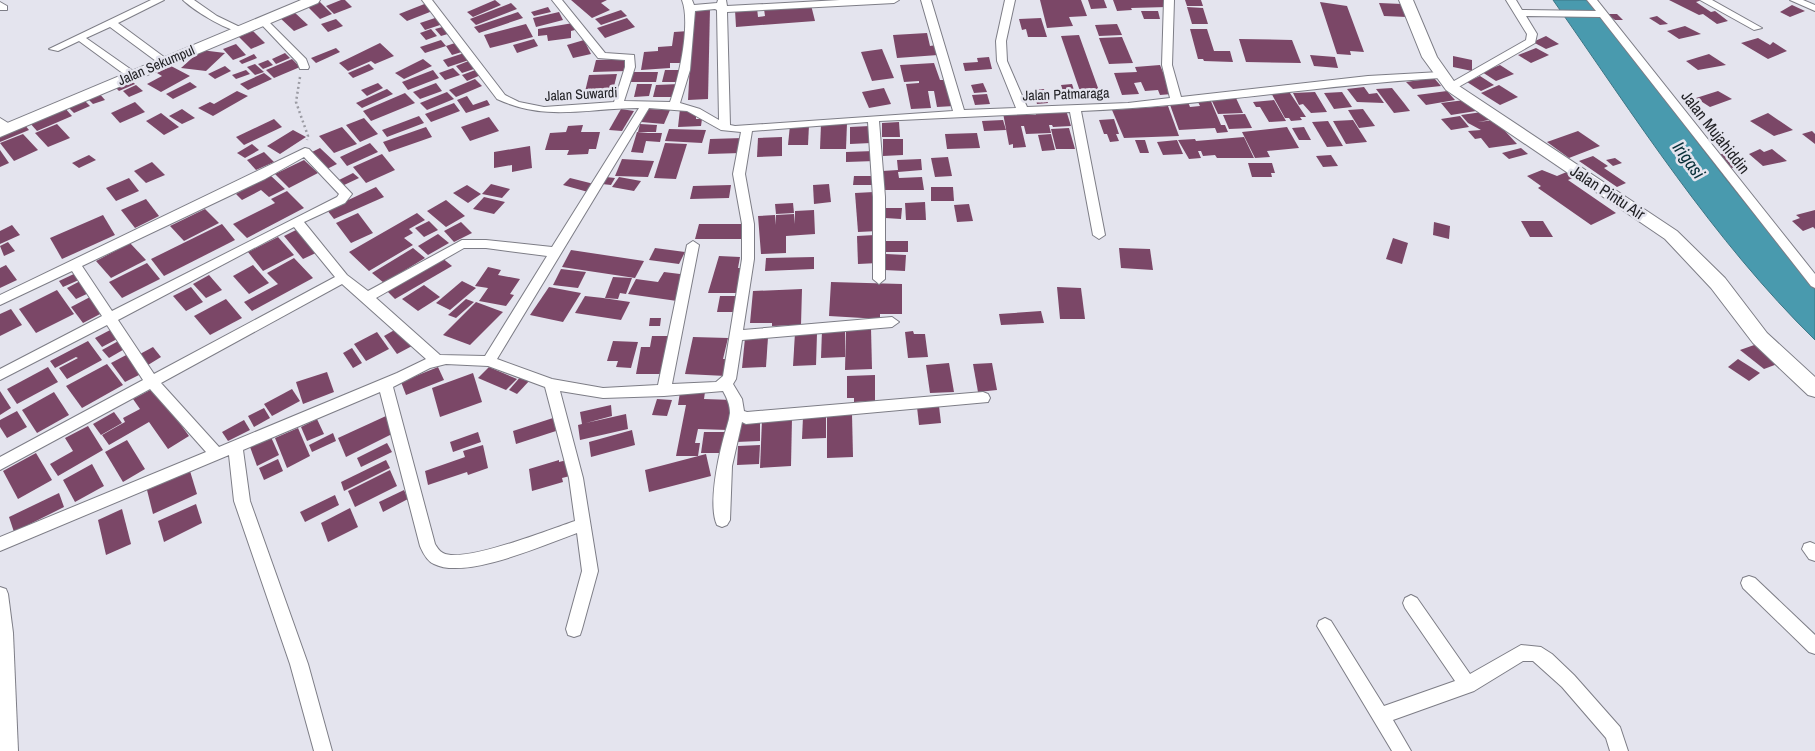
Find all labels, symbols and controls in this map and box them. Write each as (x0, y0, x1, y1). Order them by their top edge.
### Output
street label: Jalan Sekumpul (115, 41, 197, 89)
street label: Jalan Suwardi (544, 83, 618, 105)
street label: Jalan Patmaraga (1022, 83, 1110, 105)
street label: Jalan Mujahiddin (1677, 86, 1755, 178)
water label: Irigasi (1667, 136, 1711, 184)
street label: Jalan Pintu Air (1566, 160, 1650, 225)

